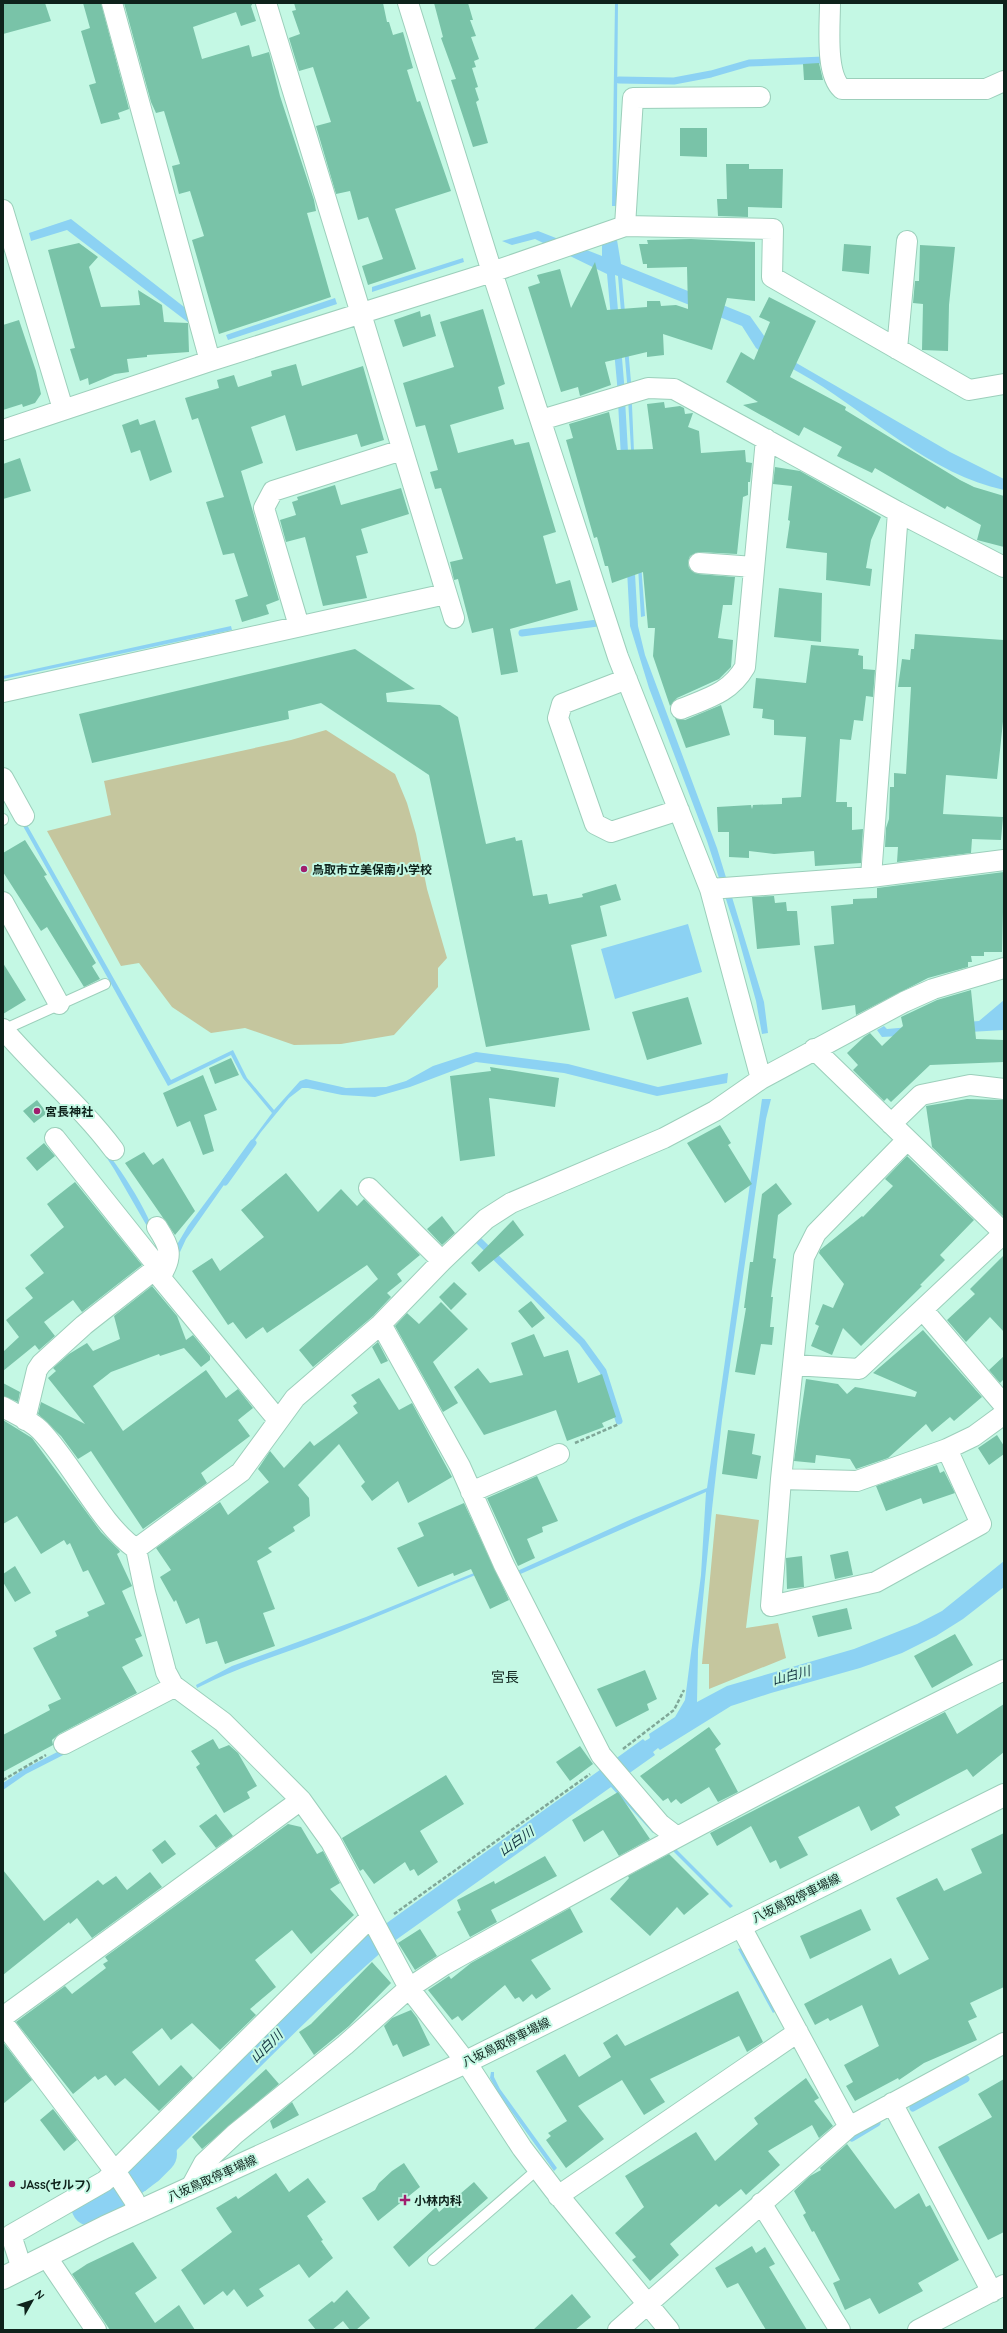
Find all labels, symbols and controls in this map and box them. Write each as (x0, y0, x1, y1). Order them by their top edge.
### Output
place label: 鳥取市立美保南小学校 (312, 862, 432, 877)
marker: 鳥取市立美保南小学校 (299, 864, 309, 874)
place label: 宮長神社 (45, 1104, 93, 1119)
marker: 宮長神社 (32, 1106, 42, 1116)
water label: 山白川 (770, 1662, 814, 1688)
district label: 宮長 (491, 1668, 519, 1686)
water label: 山白川 (495, 1822, 538, 1859)
street label: 八坂鳥取停車場線 (750, 1870, 842, 1926)
street label: 八坂鳥取停車場線 (460, 2014, 552, 2070)
water label: 山白川 (247, 2025, 287, 2065)
street label: 八坂鳥取停車場線 (165, 2152, 259, 2204)
place label: JAss(セルフ) (20, 2177, 90, 2192)
marker: JAss(セルフ) (7, 2179, 17, 2189)
place label: 小林内科 (414, 2193, 462, 2208)
marker: 小林内科 (399, 2194, 411, 2206)
north arrow (12, 2281, 52, 2321)
text: N (32, 2287, 48, 2302)

